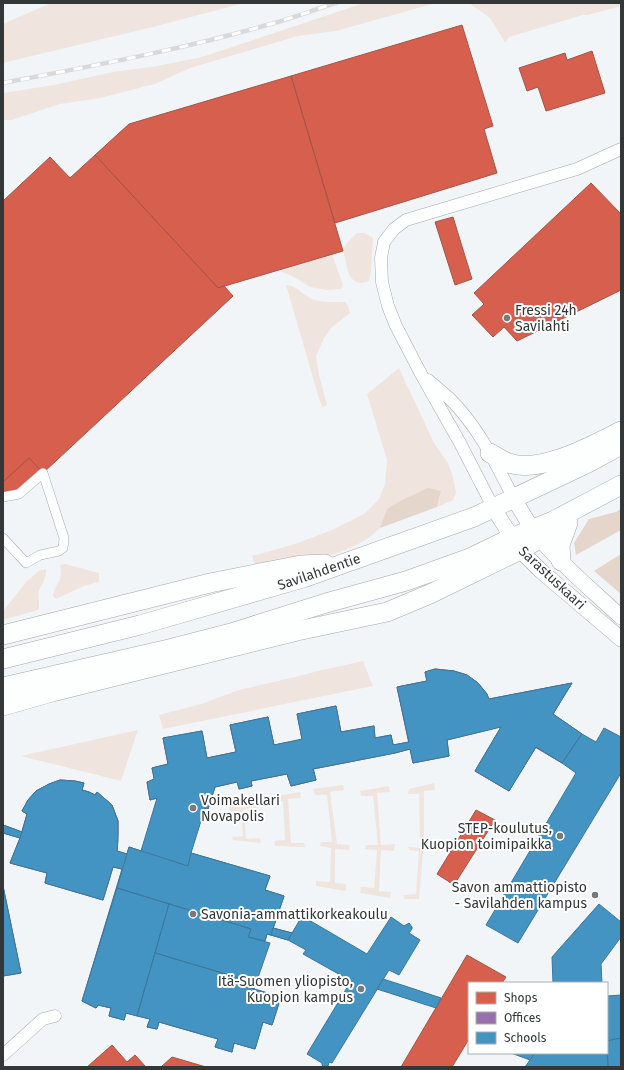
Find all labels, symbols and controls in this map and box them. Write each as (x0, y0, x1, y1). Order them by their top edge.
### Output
place label: Fressi 24h Savilahti (515, 302, 577, 335)
marker: Fressi 24h Savilahti (502, 313, 512, 323)
street label: Sarastuskaari (515, 543, 589, 613)
street label: Savilahdentie (275, 550, 363, 594)
place label: Voimakellari Novapolis (201, 792, 280, 825)
marker: Voimakellari Novapolis (188, 803, 198, 813)
place label: STEP-koulutus, Kuopion toimipaikka (421, 820, 552, 853)
marker: STEP-koulutus, Kuopion toimipaikka (555, 831, 565, 841)
place label: Savon ammattiopisto - Savilahden kampus (452, 879, 587, 912)
marker: Savon ammattiopisto - Savilahden kampus (590, 890, 600, 900)
place label: Savonia-ammattikorkeakoulu (201, 906, 388, 923)
marker: Savonia-ammattikorkeakoulu (188, 909, 198, 919)
place label: Itä-Suomen yliopisto, Kuopion kampus (218, 973, 353, 1006)
legend (468, 982, 608, 1054)
marker: Itä-Suomen yliopisto, Kuopion kampus (356, 984, 366, 994)
text: Shops (504, 991, 538, 1005)
text: Offices (504, 1011, 541, 1025)
text: Schools (504, 1031, 547, 1045)

